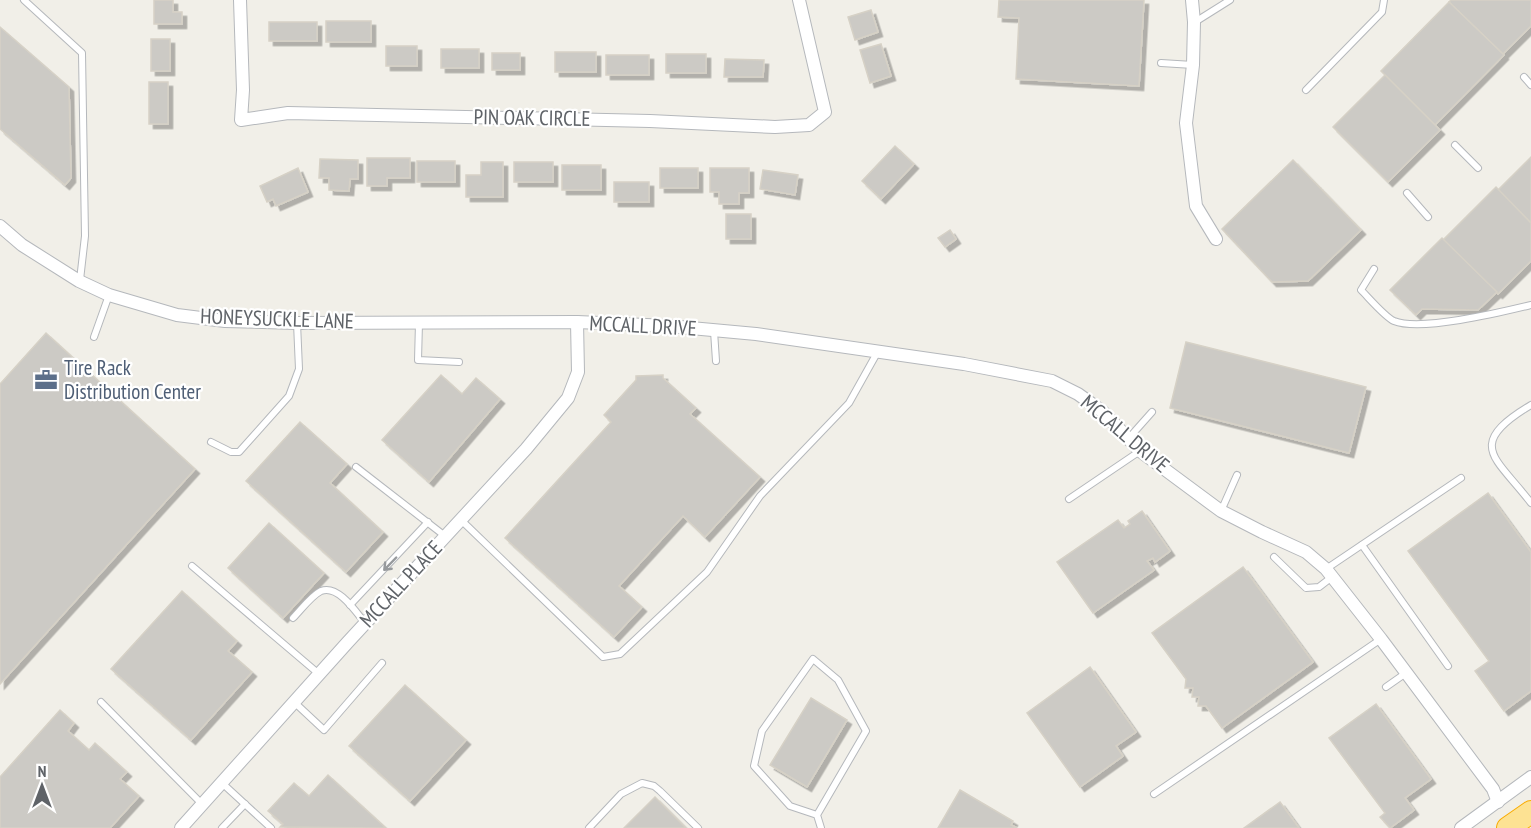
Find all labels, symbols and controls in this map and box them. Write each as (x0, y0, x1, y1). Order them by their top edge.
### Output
street label: PIN OAK CIRCLE (473, 103, 591, 132)
street label: HONEYSUCKLE LANE (200, 302, 354, 335)
street label: MCCALL DRIVE (589, 309, 697, 342)
place label: Tire Rack Distribution Center (64, 354, 201, 405)
office icon: Tire Rack Distribution Center (33, 367, 59, 393)
street label: MCCALL DRIVE (1075, 389, 1175, 478)
street label: MCCALL PLACE (354, 535, 448, 633)
one-way arrow (382, 557, 397, 572)
north arrow (12, 756, 72, 816)
text: N (38, 761, 46, 781)

